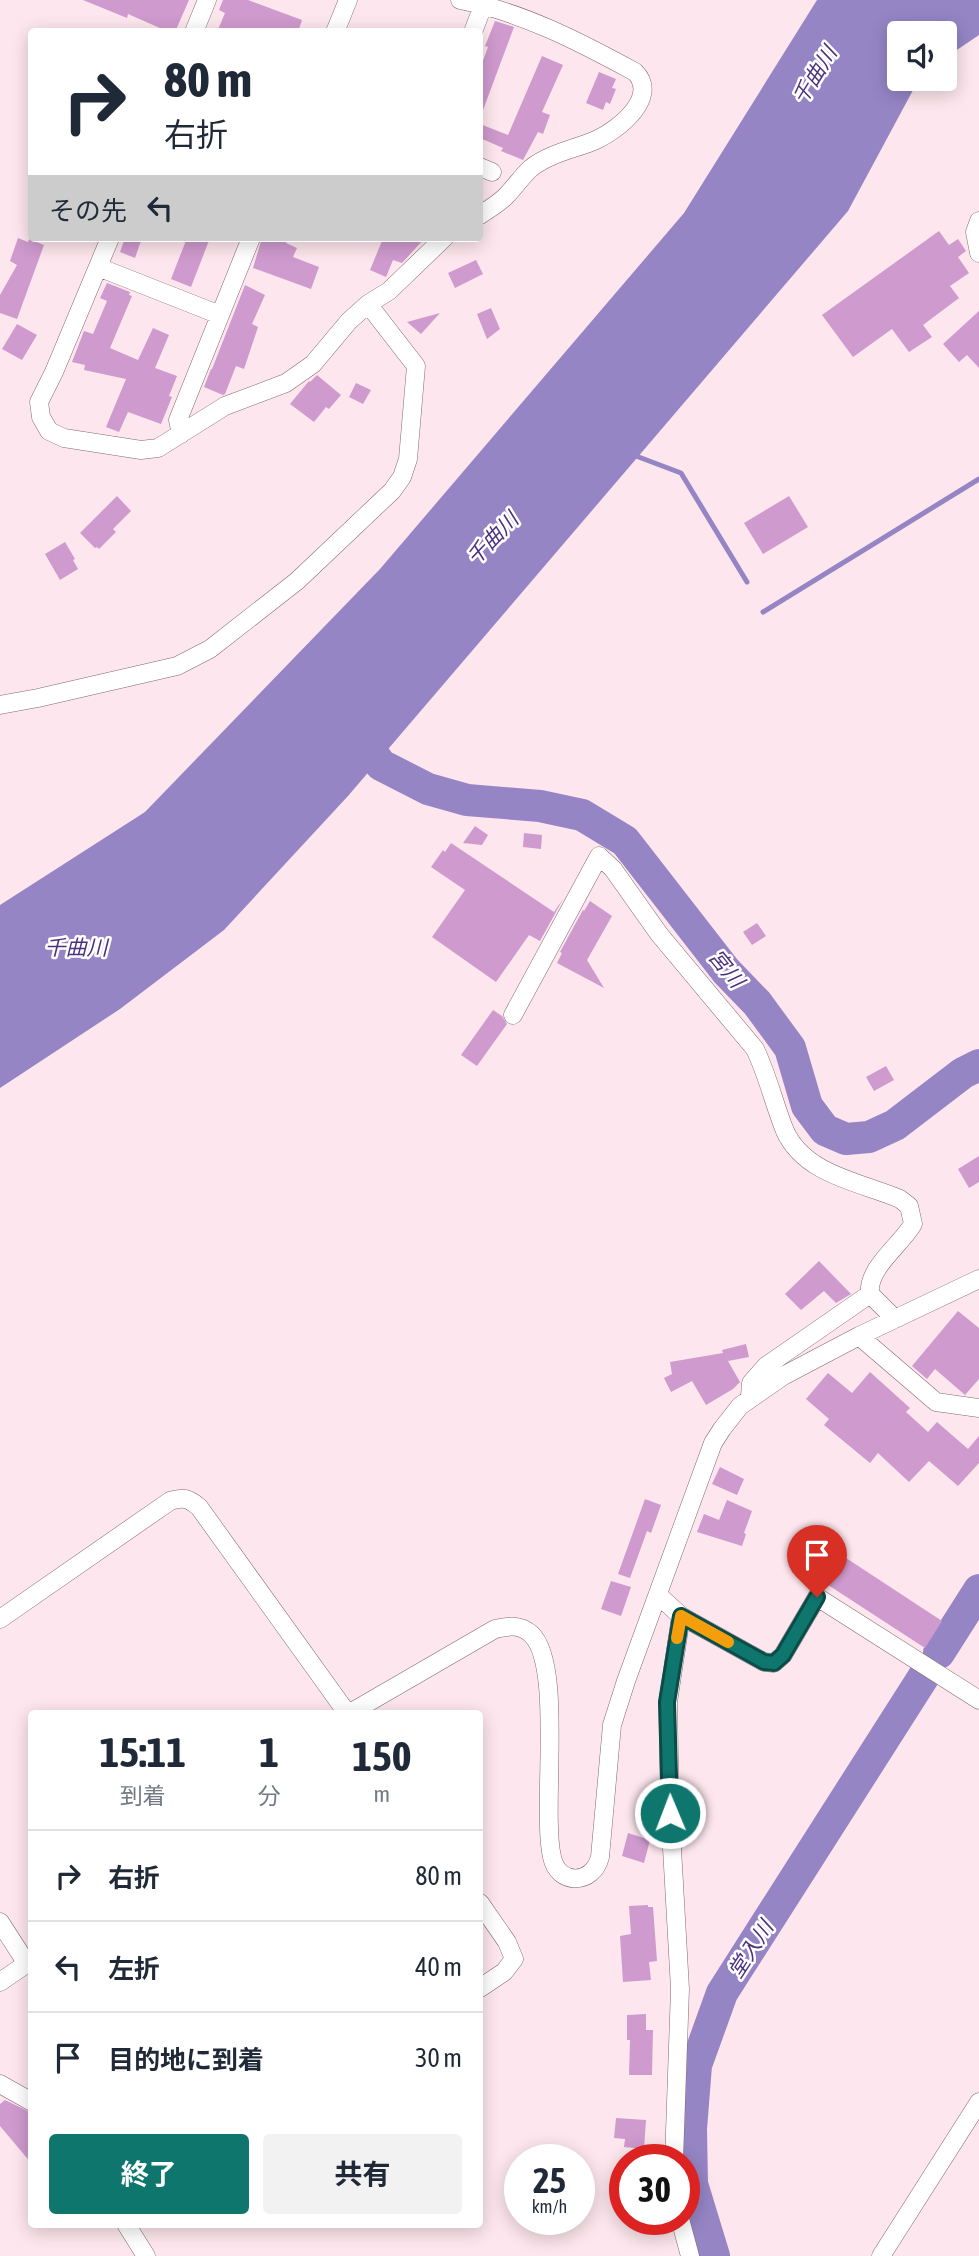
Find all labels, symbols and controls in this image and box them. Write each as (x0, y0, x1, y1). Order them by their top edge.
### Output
map controls (887, 21, 957, 91)
button: sound (887, 21, 957, 91)
water label: 千曲川 (787, 40, 842, 108)
text: 80 m (164, 51, 252, 107)
icon: right (49, 56, 140, 147)
text: 右折 (164, 116, 228, 153)
icon: left (141, 189, 179, 227)
text: その先 (49, 196, 127, 226)
water label: 千曲川 (461, 506, 524, 569)
water label: 千曲川 (45, 935, 109, 959)
water label: 宮川 (704, 944, 751, 993)
pin (787, 1525, 847, 1597)
icon: arrive (798, 1536, 836, 1574)
text: 15:11 (100, 1728, 186, 1776)
text: 1 (259, 1728, 279, 1776)
text: 150 (352, 1732, 411, 1780)
position arrow (633, 1776, 707, 1850)
text: m (374, 1781, 390, 1807)
text: 到着 (120, 1783, 166, 1809)
text: 分 (258, 1783, 281, 1809)
icon: right (49, 1857, 87, 1895)
text: 80 m (415, 1861, 462, 1891)
text: 右折 (108, 1863, 160, 1893)
water label: 堂入川 (723, 1914, 778, 1982)
icon: left (49, 1948, 87, 1986)
text: 40 m (415, 1952, 462, 1982)
text: 左折 (108, 1954, 160, 1984)
icon: arrive (49, 2039, 87, 2077)
text: 30 m (415, 2043, 462, 2073)
text: 目的地に到着 (108, 2045, 264, 2075)
button: 終了 (49, 2134, 249, 2214)
button: 共有 (263, 2134, 462, 2214)
speed limit sign: 30 (609, 2144, 700, 2235)
text: 25 (533, 2160, 566, 2200)
text: km/h (532, 2196, 567, 2217)

